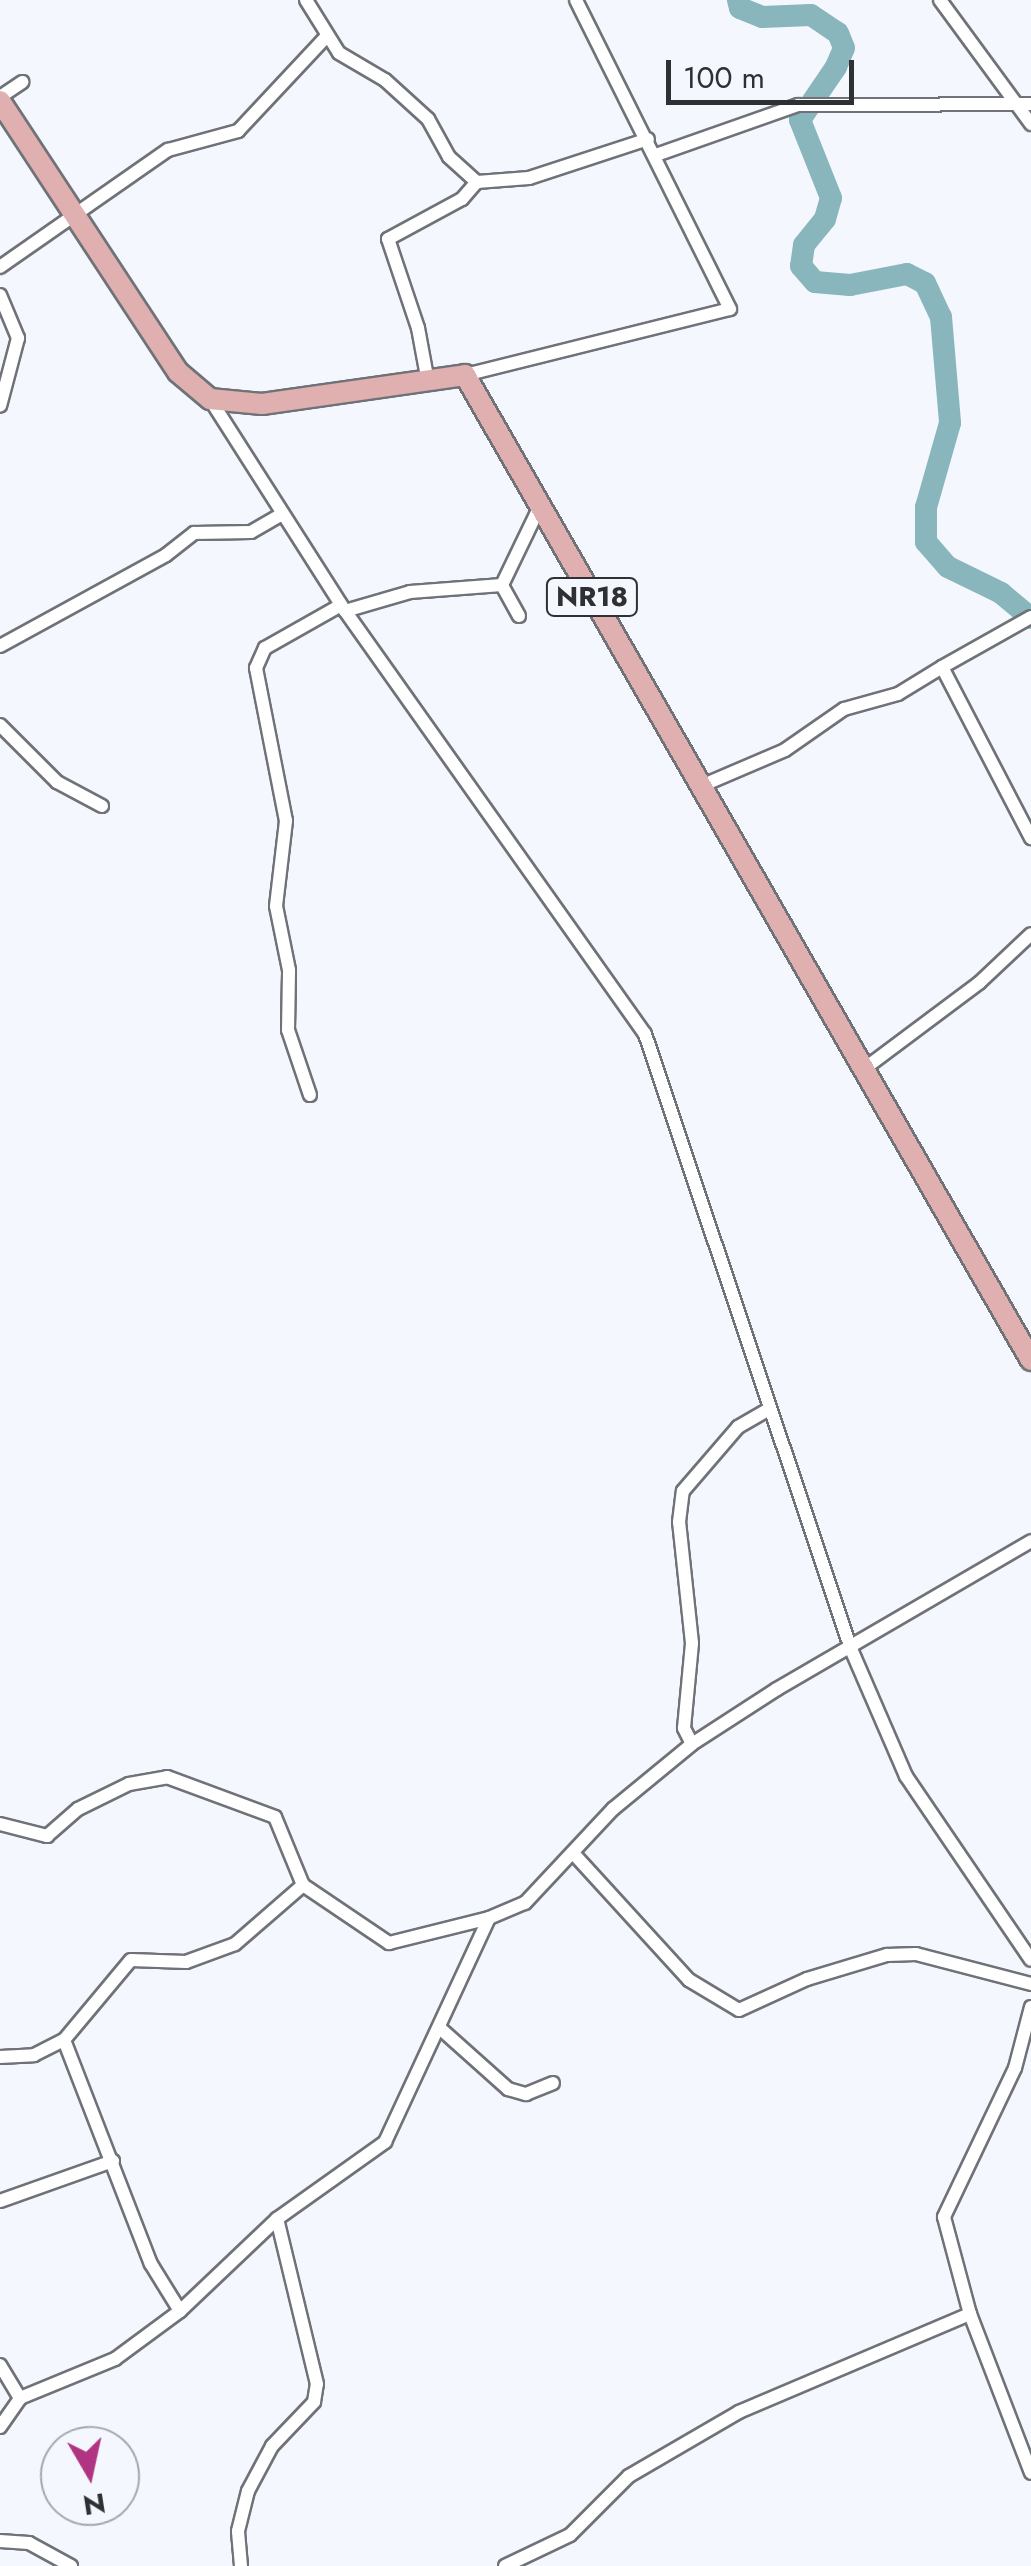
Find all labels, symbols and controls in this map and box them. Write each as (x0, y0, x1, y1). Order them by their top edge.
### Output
scale bar (671, 40, 858, 102)
text: 100 m (683, 56, 765, 99)
road number: NR18 (544, 574, 640, 620)
north arrow (40, 2426, 140, 2526)
text: N (80, 2482, 109, 2526)

